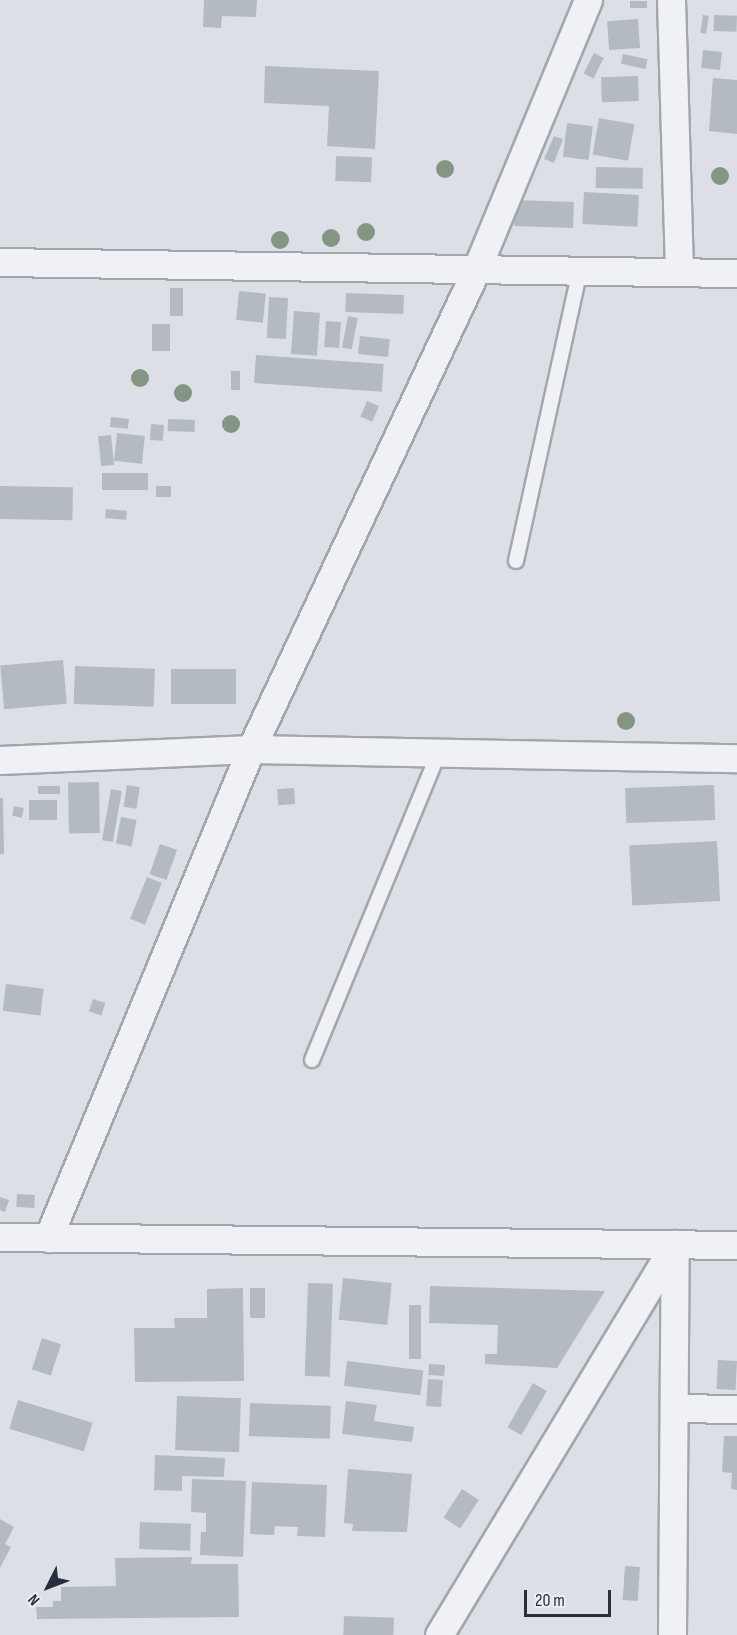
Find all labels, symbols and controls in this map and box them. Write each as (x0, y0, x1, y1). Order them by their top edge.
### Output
north arrow (18, 1557, 78, 1617)
scale bar (527, 1578, 614, 1616)
text: N (24, 1590, 44, 1609)
text: 20 m (535, 1590, 565, 1611)

